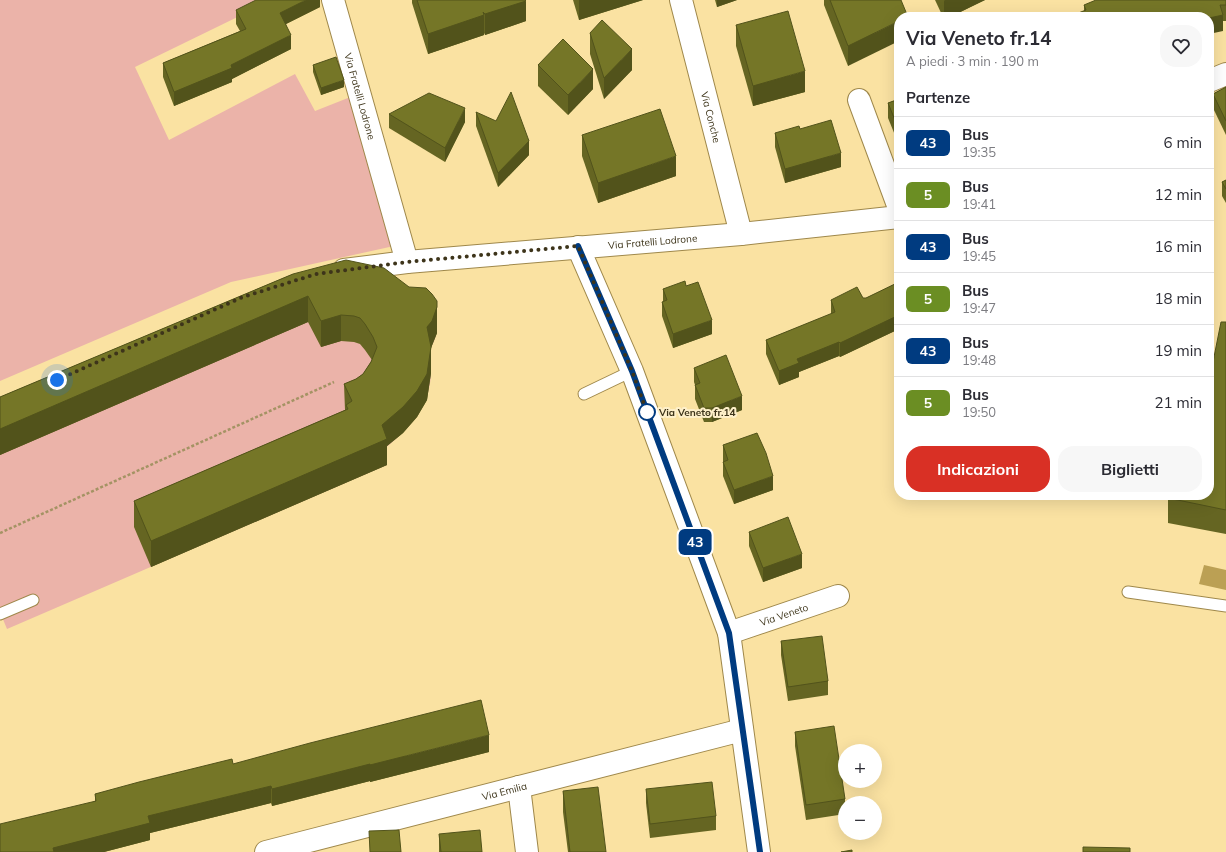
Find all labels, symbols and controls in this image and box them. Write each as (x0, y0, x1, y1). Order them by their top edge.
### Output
button: heart (1160, 25, 1202, 67)
text: Via Veneto fr.14 (906, 26, 1051, 50)
street label: Via Fratelli Lodrone (341, 52, 378, 141)
text: A piedi · 3 min · 190 m (906, 53, 1039, 69)
text: Partenze (906, 88, 970, 107)
street label: Via Conche (698, 90, 723, 144)
text: Bus (962, 125, 989, 144)
text: 6 min (1164, 133, 1202, 152)
text: 43 (920, 134, 936, 152)
text: 19:35 (962, 144, 996, 160)
text: Bus (962, 177, 989, 196)
text: 12 min (1155, 185, 1202, 204)
text: 5 (924, 186, 932, 204)
text: 19:41 (962, 196, 996, 212)
text: Bus (962, 229, 989, 248)
street label: Via Fratelli Lodrone (607, 232, 698, 252)
text: 16 min (1155, 237, 1202, 256)
text: 43 (920, 238, 936, 256)
text: 19:45 (962, 248, 996, 264)
text: Bus (962, 281, 989, 300)
text: 18 min (1155, 289, 1202, 308)
text: 5 (924, 290, 932, 308)
text: 19:47 (962, 300, 996, 316)
text: Bus (962, 333, 989, 352)
text: 19 min (1155, 341, 1202, 360)
text: 43 (920, 342, 936, 360)
text: 19:48 (962, 352, 996, 368)
your location (47, 370, 67, 390)
text: Bus (962, 385, 989, 404)
text: 21 min (1155, 393, 1202, 412)
text: 5 (924, 394, 932, 412)
marker: Via Veneto fr.14 (638, 403, 656, 421)
text: 19:50 (962, 404, 996, 420)
place label: Via Veneto fr.14 (658, 406, 736, 419)
button: Indicazioni (906, 446, 1050, 492)
button: Biglietti (1058, 446, 1202, 492)
line badge: 43 (677, 529, 713, 555)
text: 43 (687, 533, 703, 551)
street label: Via Veneto (758, 600, 810, 629)
map controls (838, 744, 882, 840)
button: + (838, 744, 882, 788)
street label: Via Emilia (481, 779, 528, 803)
button: − (838, 796, 882, 840)

